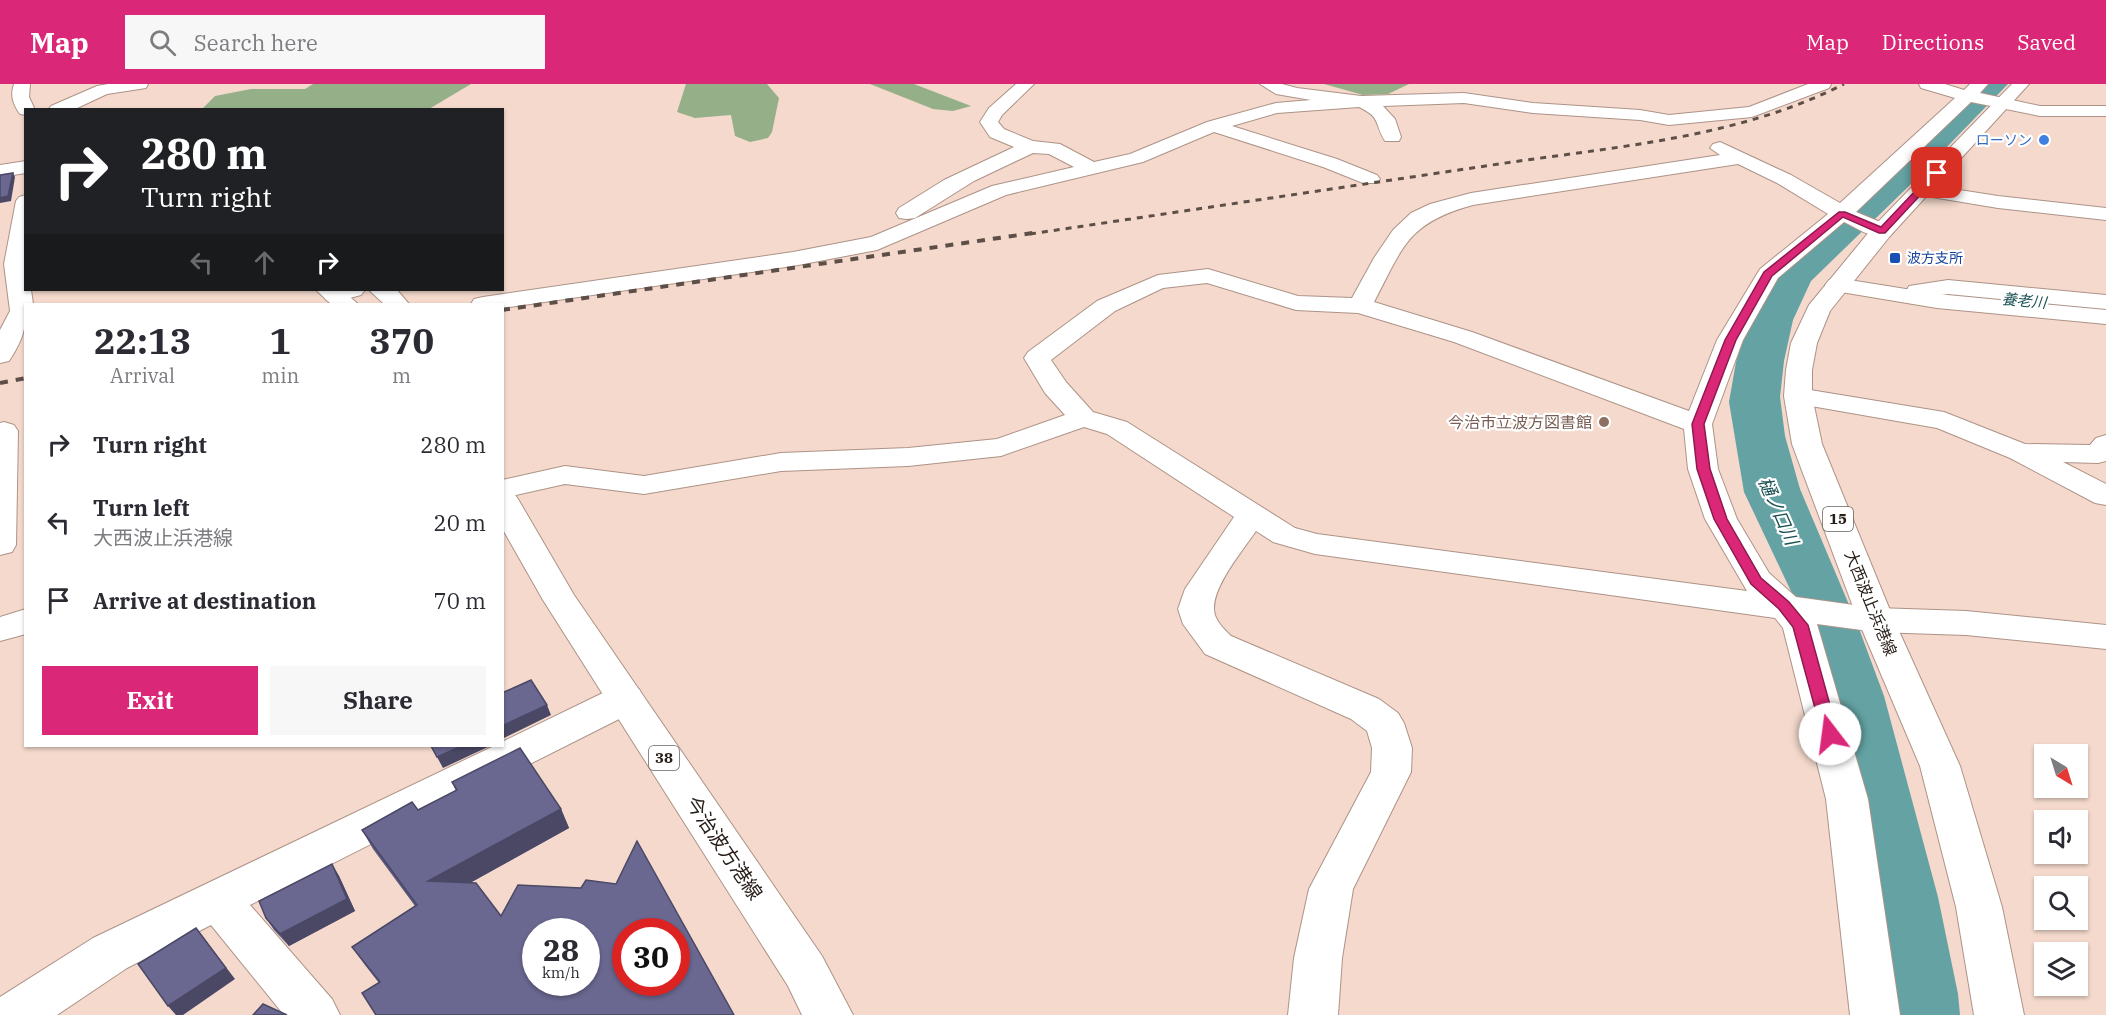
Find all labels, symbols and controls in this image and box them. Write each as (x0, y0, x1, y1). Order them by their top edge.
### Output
search box (125, 15, 545, 69)
text: Map (30, 24, 89, 61)
icon: search (146, 26, 179, 59)
text: Search here (194, 28, 318, 57)
text: Map (1806, 28, 1849, 56)
text: Directions (1882, 28, 1984, 56)
text: Saved (2017, 28, 2076, 56)
text: 280 m (141, 126, 267, 181)
place label: ローソン (1976, 131, 2032, 149)
icon: right (42, 132, 120, 210)
marker: ローソン (2037, 133, 2051, 147)
pin (1911, 147, 1962, 198)
icon: arrive (1920, 156, 1953, 189)
text: Turn right (141, 179, 272, 214)
icon: left (185, 246, 218, 279)
icon: ahead (248, 246, 281, 279)
icon: right (311, 246, 344, 279)
place label: 波方支所 (1907, 249, 1963, 267)
marker: 波方支所 (1888, 251, 1902, 265)
water label: 養老川 (2001, 289, 2049, 312)
text: 22:13 (94, 317, 191, 364)
text: 1 (269, 317, 291, 364)
text: 370 (369, 317, 434, 364)
text: Arrival (110, 362, 175, 389)
text: min (261, 362, 299, 389)
text: m (392, 362, 411, 389)
place label: 今治市立波方図書館 (1448, 412, 1592, 432)
marker: 今治市立波方図書館 (1597, 415, 1611, 429)
icon: right (42, 428, 75, 461)
text: Turn right (93, 430, 207, 459)
text: 280 m (420, 430, 486, 459)
water label: 樋ノ口川 (1753, 473, 1804, 550)
text: Turn left (93, 493, 189, 522)
icon: left (42, 506, 75, 539)
road number: 15 (1823, 507, 1853, 531)
text: 20 m (434, 508, 486, 537)
text: 大西波止浜港線 (93, 524, 233, 551)
street label: 大西波止浜港線 (1841, 547, 1901, 659)
icon: arrive (42, 584, 75, 617)
text: Arrive at destination (93, 586, 316, 615)
text: 70 m (434, 586, 486, 615)
button: Exit (42, 666, 258, 735)
button: Share (270, 666, 486, 735)
position arrow (1798, 702, 1862, 766)
north arrow (2034, 744, 2088, 798)
map controls (2034, 744, 2088, 996)
road number: 38 (649, 746, 679, 770)
street label: 今治波方港線 (680, 790, 769, 905)
button: sound (2034, 810, 2088, 864)
button: search (2034, 876, 2088, 930)
speed limit sign: 30 (612, 918, 690, 996)
text: 28 (543, 930, 579, 969)
button: layers (2034, 942, 2088, 996)
text: km/h (542, 963, 580, 982)

